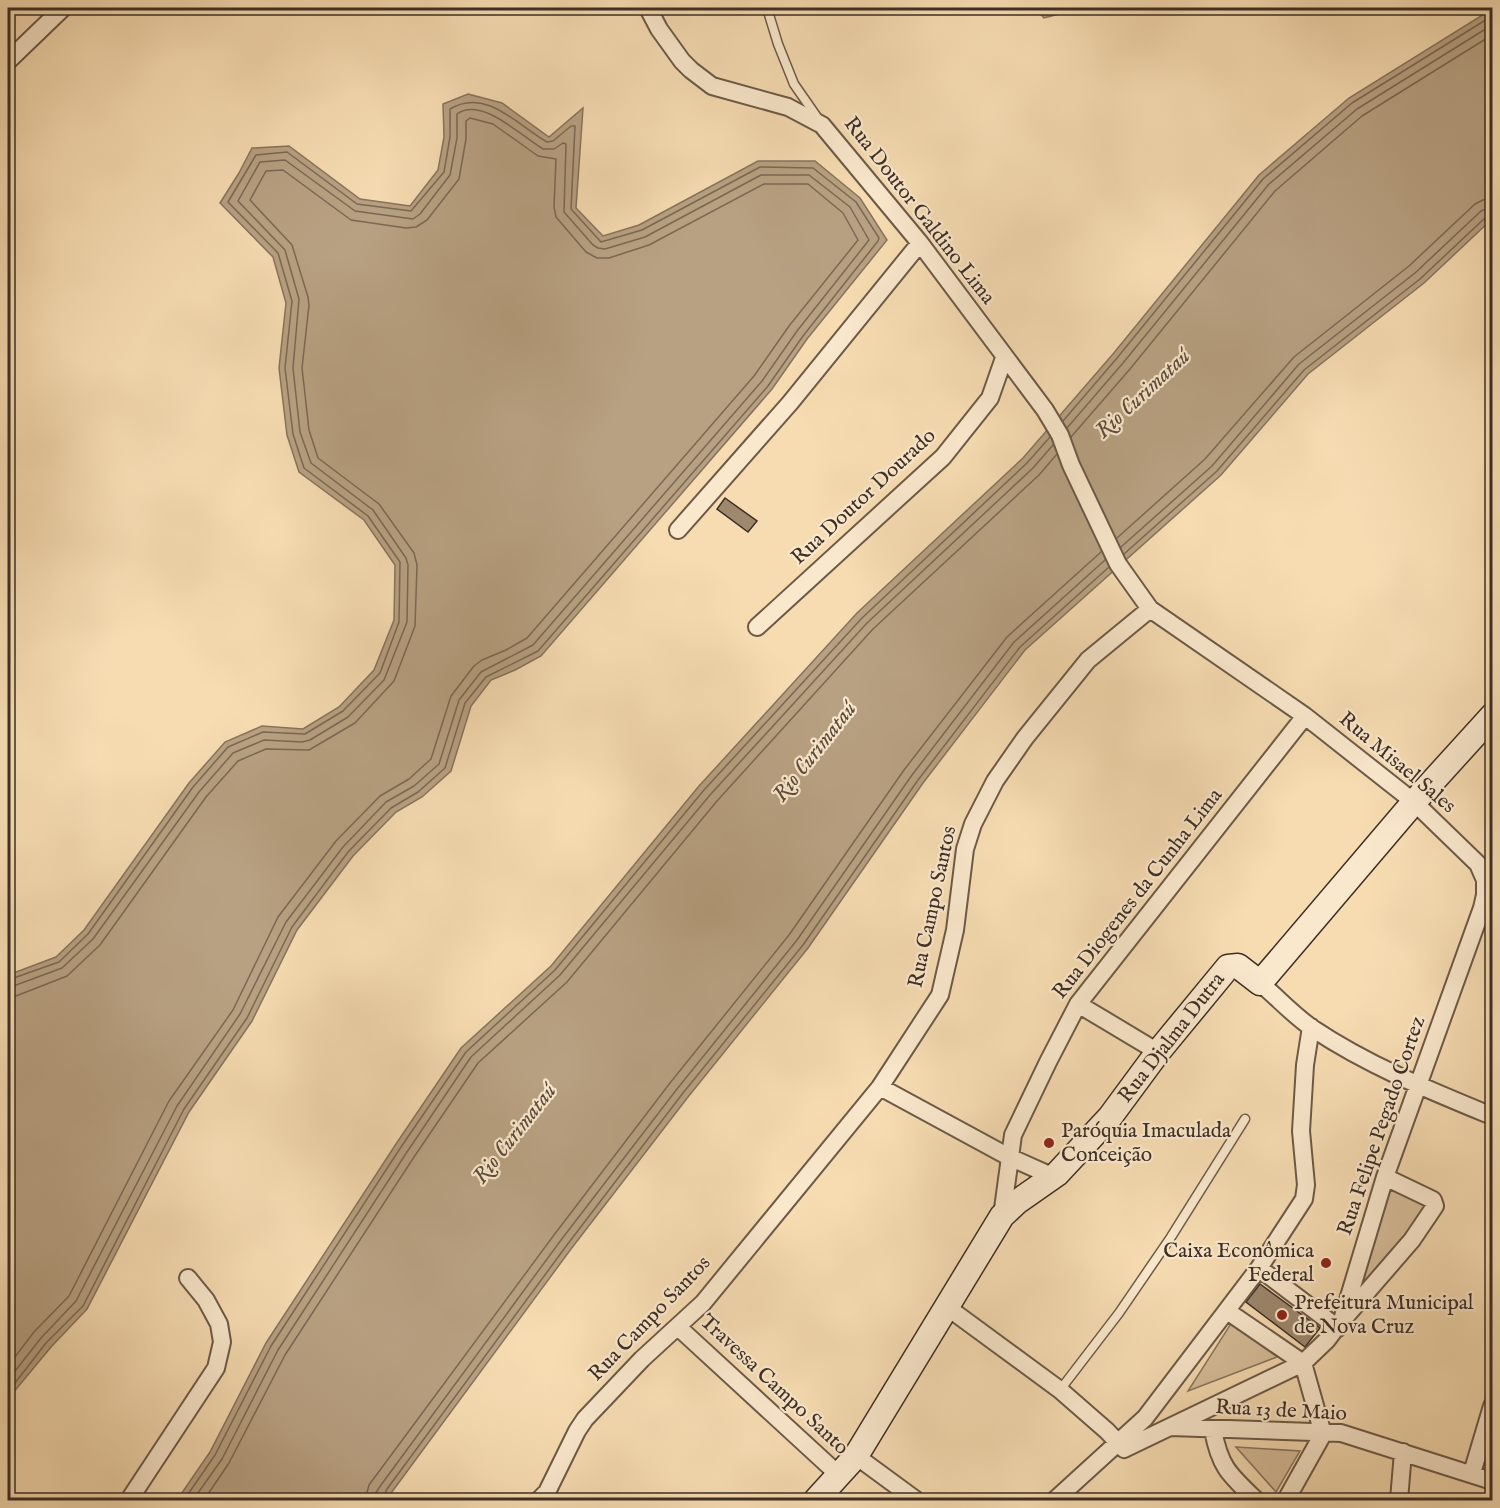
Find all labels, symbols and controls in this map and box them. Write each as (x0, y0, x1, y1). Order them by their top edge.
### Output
street label: Rua Doutor Galdino Lima (837, 112, 1001, 311)
water label: Rio Curimataú (1090, 342, 1198, 445)
street label: Rua Doutor Dourado (786, 423, 942, 571)
water label: Rio Curimataú (767, 695, 864, 808)
street label: Rua Misael Sales (1333, 706, 1461, 820)
street label: Rua Diogenes da Cunha Lima (1047, 782, 1229, 1005)
street label: Rua Campo Santos (903, 824, 963, 990)
street label: Rua Djalma Dutra (1113, 966, 1232, 1109)
street label: Rua Felipe Pegado Cortez (1332, 1013, 1432, 1239)
water label: Rio Curimataú (467, 1077, 564, 1190)
place label: Paróquia Imaculada Conceição (1061, 1118, 1232, 1169)
marker: Paróquia Imaculada Conceição (1042, 1136, 1056, 1150)
place label: Caixa Econômica Federal (1163, 1238, 1315, 1289)
street label: Rua Campo Santos (583, 1250, 717, 1388)
marker: Caixa Econômica Federal (1319, 1256, 1333, 1270)
place label: Prefeitura Municipal de Nova Cruz (1294, 1290, 1474, 1341)
marker: Prefeitura Municipal de Nova Cruz (1275, 1308, 1289, 1322)
street label: Travessa Campo Santo (694, 1309, 854, 1461)
street label: Rua 13 de Maio (1215, 1394, 1347, 1428)

